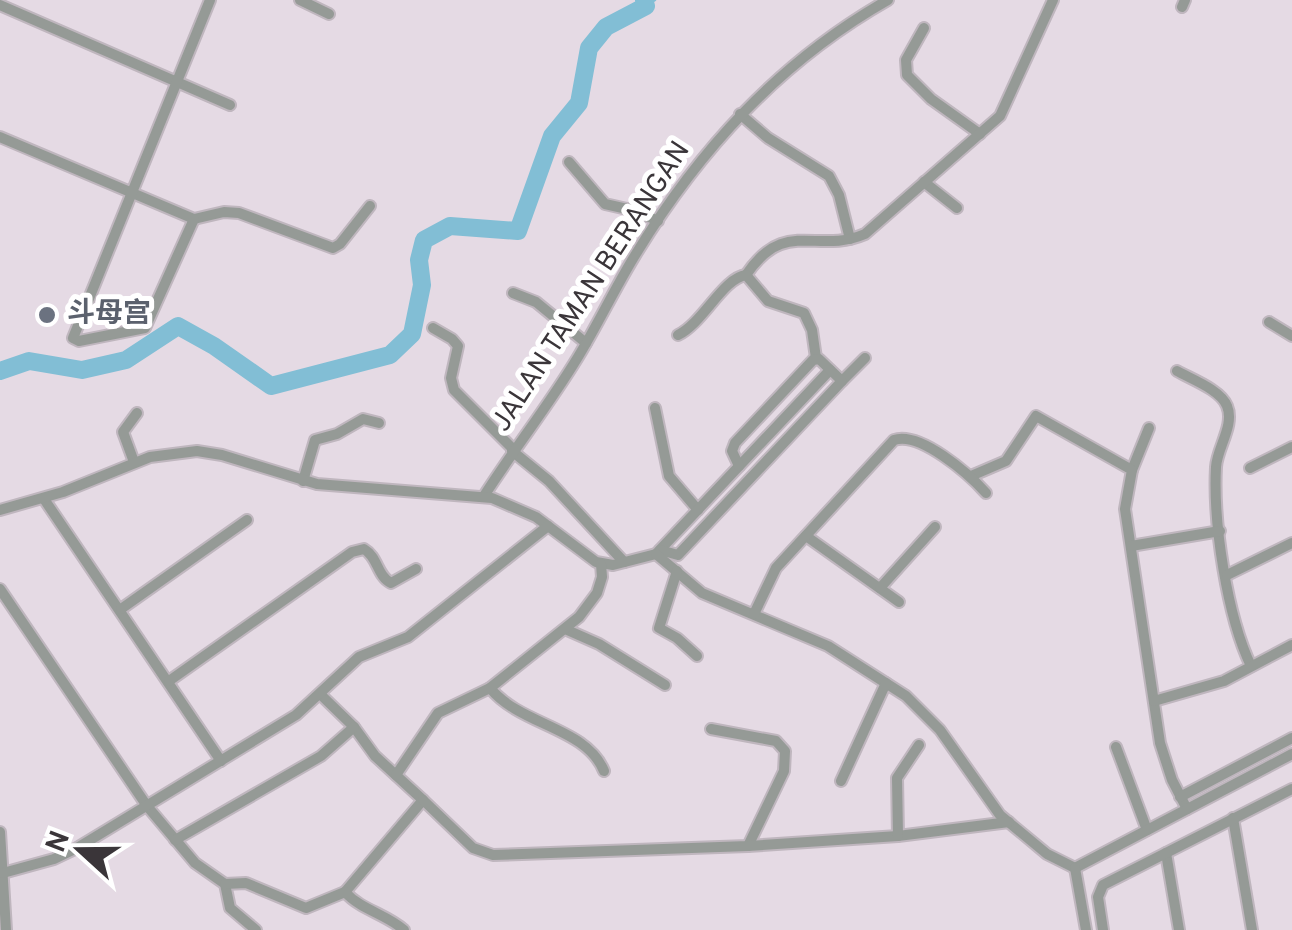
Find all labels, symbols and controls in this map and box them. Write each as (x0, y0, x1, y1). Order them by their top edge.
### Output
street label: JALAN TAMAN BERANGAN (485, 135, 699, 439)
place label: 斗母宫 (67, 297, 151, 333)
marker: 斗母宫 (36, 304, 58, 326)
north arrow (30, 800, 130, 900)
text: N (39, 826, 80, 858)

